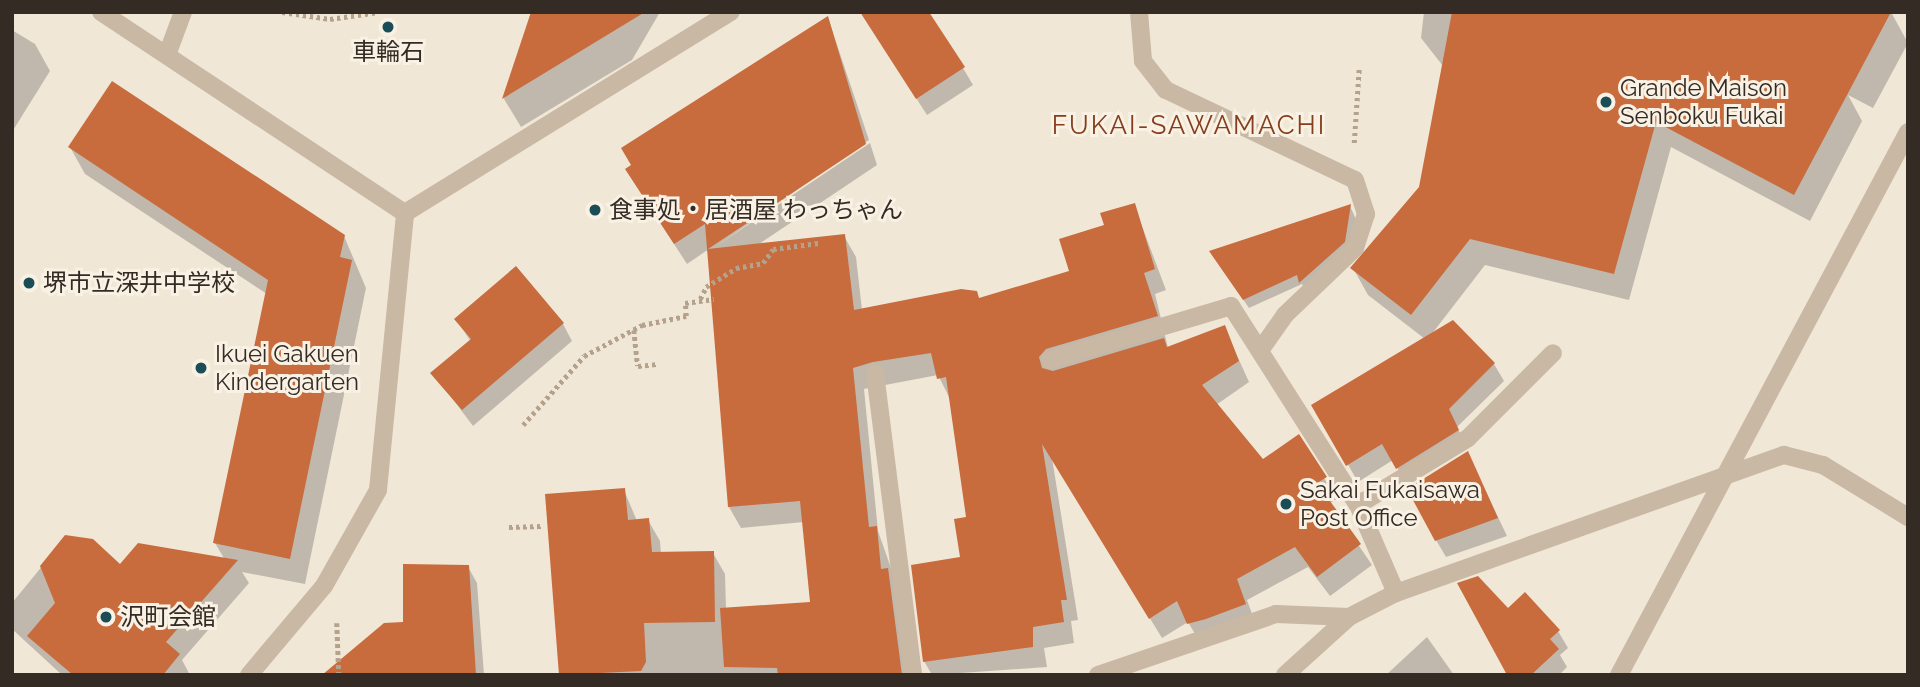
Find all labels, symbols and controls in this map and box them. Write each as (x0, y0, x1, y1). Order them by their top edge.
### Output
marker: 車輪石 (380, 19, 396, 35)
place label: 車輪石 (352, 38, 424, 66)
place label: Grande Maison Senboku Fukai (1620, 74, 1787, 130)
marker: Grande Maison Senboku Fukai (1598, 94, 1614, 110)
district label: FUKAI-SAWAMACHI (1054, 110, 1324, 142)
place label: 食事処・居酒屋 わっちゃん (609, 196, 903, 224)
marker: 食事処・居酒屋 わっちゃん (587, 202, 603, 218)
place label: 堺市立深井中学校 (43, 269, 235, 297)
marker: 堺市立深井中学校 (21, 275, 37, 291)
place label: Ikuei Gakuen Kindergarten (215, 340, 359, 396)
marker: Ikuei Gakuen Kindergarten (193, 360, 209, 376)
place label: Sakai Fukaisawa Post Office (1300, 476, 1480, 532)
marker: Sakai Fukaisawa Post Office (1278, 496, 1294, 512)
place label: 沢町会館 (120, 603, 216, 631)
marker: 沢町会館 (98, 609, 114, 625)

